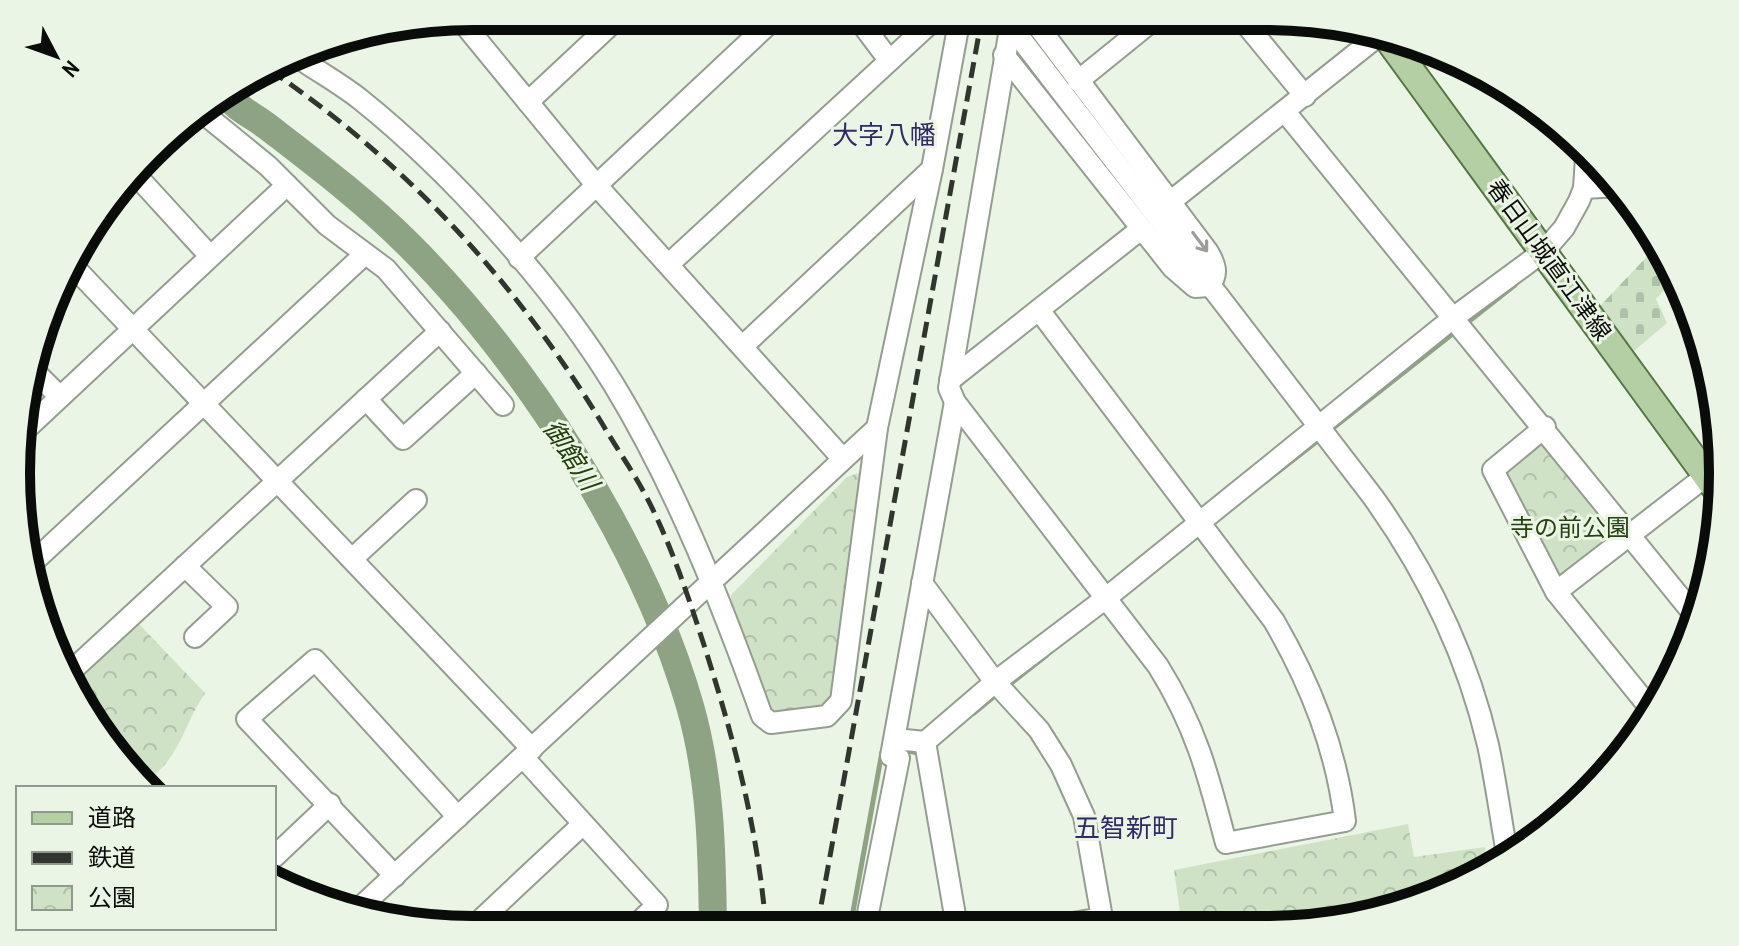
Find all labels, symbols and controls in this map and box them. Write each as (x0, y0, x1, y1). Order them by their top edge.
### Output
north arrow (16, 16, 96, 96)
text: N (55, 54, 87, 84)
district label: 大字八幡 (832, 117, 936, 152)
street label: 春日山城直江津線 (1480, 172, 1619, 346)
one-way arrow (1192, 231, 1209, 253)
water label: 御館川 (535, 412, 609, 499)
park label: 寺の前公園 (1510, 511, 1630, 543)
legend (16, 786, 276, 930)
text: 道路 (88, 801, 136, 833)
district label: 五智新町 (1074, 810, 1178, 845)
text: 鉄道 (88, 841, 136, 873)
text: 公園 (88, 881, 136, 913)

